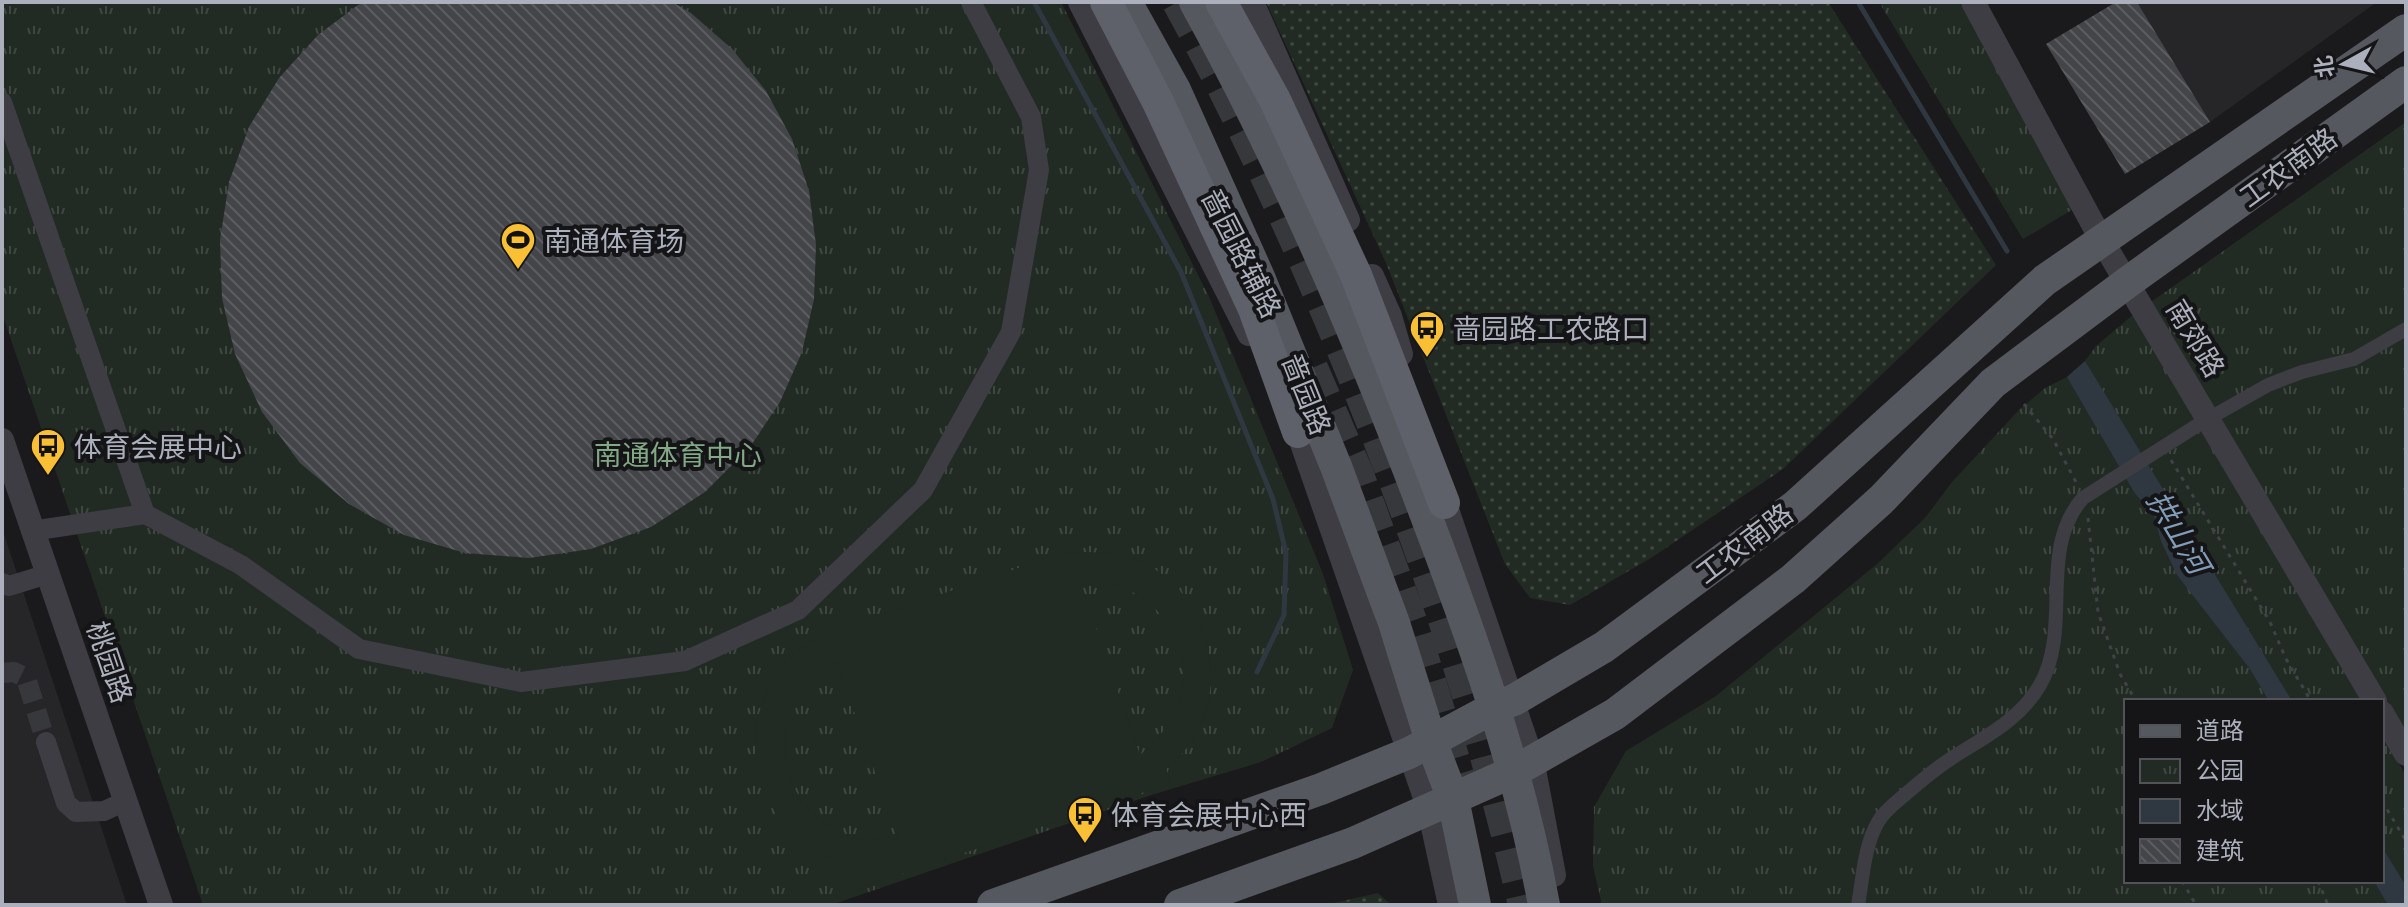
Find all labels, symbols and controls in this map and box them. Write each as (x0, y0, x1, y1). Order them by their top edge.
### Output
north arrow (2304, 24, 2384, 104)
text: 北 (2309, 54, 2340, 80)
street label: 工农南路 (2232, 119, 2344, 215)
street label: 啬园路辅路 (1194, 182, 1290, 324)
sports icon: 南通体育场 (499, 221, 537, 271)
place label: 南通体育场 (544, 222, 684, 259)
street label: 南郊路 (2159, 292, 2233, 384)
bus stop icon: 啬园路工农路口 (1408, 309, 1446, 359)
place label: 啬园路工农路口 (1453, 310, 1649, 347)
street label: 啬园路 (1274, 348, 1340, 440)
bus stop icon: 体育会展中心 (29, 427, 67, 477)
place label: 体育会展中心 (74, 428, 242, 465)
park label: 南通体育中心 (594, 436, 762, 473)
water label: 拱山河 (2139, 483, 2221, 585)
street label: 工农南路 (1688, 495, 1800, 591)
street label: 桃园路 (79, 616, 141, 708)
legend (2124, 699, 2384, 883)
text: 道路 (2196, 715, 2244, 746)
text: 公园 (2196, 755, 2244, 786)
bus stop icon: 体育会展中心西 (1066, 795, 1104, 845)
text: 水域 (2196, 795, 2244, 826)
place label: 体育会展中心西 (1111, 796, 1307, 833)
text: 建筑 (2196, 835, 2244, 866)

